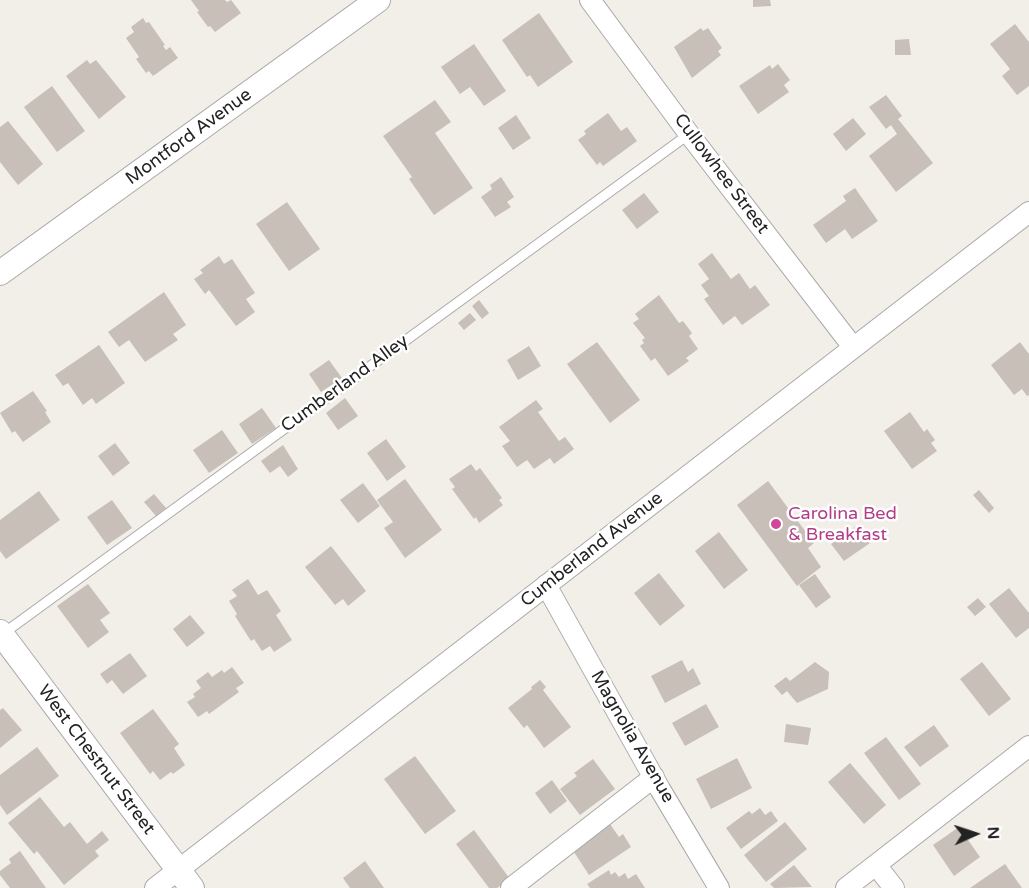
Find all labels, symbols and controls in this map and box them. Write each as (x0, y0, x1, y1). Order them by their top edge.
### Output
street label: Montford Avenue (122, 84, 256, 190)
street label: Cullowhee Street (669, 110, 773, 238)
street label: Cumberland Alley (277, 331, 413, 437)
street label: Cumberland Avenue (517, 488, 667, 612)
place label: Carolina Bed & Breakfast (788, 503, 897, 546)
marker: Carolina Bed & Breakfast (769, 517, 783, 531)
street label: Magnolia Avenue (585, 667, 679, 807)
street label: West Chestnut Street (33, 681, 159, 839)
north arrow (945, 804, 1005, 864)
text: N (983, 826, 1003, 840)

